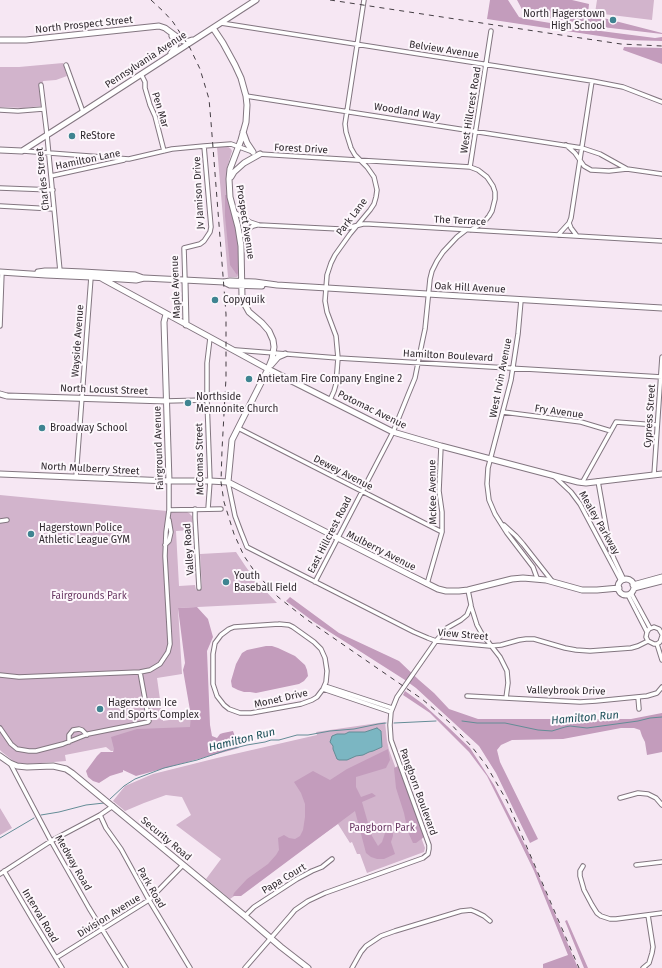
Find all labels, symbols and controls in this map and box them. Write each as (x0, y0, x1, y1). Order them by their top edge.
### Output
place label: North Hagerstown High School (523, 8, 605, 32)
street label: North Prospect Street (35, 14, 133, 36)
marker: North Hagerstown High School (608, 15, 618, 25)
street label: Pennsylvania Avenue (103, 29, 189, 91)
street label: Belview Avenue (408, 39, 480, 61)
street label: West Hillcrest Road (458, 66, 484, 154)
street label: Pen Mar (149, 91, 171, 129)
street label: Woodland Way (373, 101, 441, 123)
place label: ReStore (80, 130, 115, 142)
marker: ReStore (67, 131, 77, 141)
street label: Forest Drive (274, 142, 328, 156)
street label: Charles Street (34, 147, 52, 211)
street label: Hamilton Lane (54, 147, 122, 173)
street label: Jv Jamison Drive (191, 156, 207, 230)
street label: Prospect Avenue (233, 184, 257, 260)
street label: Park Lane (334, 196, 370, 238)
street label: The Terrace (434, 214, 486, 228)
street label: Maple Avenue (169, 255, 183, 319)
street label: Oak Hill Avenue (434, 280, 506, 296)
place label: Copyquik (223, 294, 265, 306)
marker: Copyquik (210, 295, 220, 305)
street label: Wayside Avenue (69, 304, 87, 378)
street label: West Irvin Avenue (487, 337, 515, 419)
street label: Hamilton Boulevard (403, 348, 493, 364)
place label: Antietam Fire Company Engine 2 (257, 373, 402, 385)
marker: Antietam Fire Company Engine 2 (244, 374, 254, 384)
street label: North Locust Street (60, 382, 148, 398)
street label: Cypress Street (642, 384, 658, 448)
street label: Potomac Avenue (336, 388, 408, 432)
place label: Northside Mennonite Church (196, 391, 278, 414)
marker: Northside Mennonite Church (183, 398, 193, 408)
street label: Fry Avenue (534, 403, 584, 421)
street label: Fairground Avenue (152, 406, 166, 490)
place label: Broadway School (50, 422, 127, 434)
marker: Broadway School (37, 423, 47, 433)
street label: McComas Street (193, 423, 207, 495)
street label: Dewey Avenue (311, 453, 375, 493)
street label: McKee Avenue (426, 459, 440, 525)
street label: North Mulberry Street (40, 460, 140, 478)
street label: Mealey Parkway (576, 489, 622, 557)
street label: East Hillcrest Road (305, 495, 355, 575)
place label: Hagerstown Police Athletic League GYM (39, 522, 130, 546)
street label: Valley Road (181, 522, 197, 576)
street label: Mulberry Avenue (344, 528, 418, 574)
marker: Hagerstown Police Athletic League GYM (26, 529, 36, 539)
place label: Youth Baseball Field (234, 570, 297, 594)
marker: Youth Baseball Field (221, 577, 231, 587)
park label: Fairgrounds Park (51, 590, 127, 602)
street label: View Street (437, 627, 489, 643)
street label: Valleybrook Drive (526, 684, 606, 698)
street label: Monet Drive (253, 687, 309, 711)
place label: Hagerstown Ice and Sports Complex (108, 697, 199, 720)
marker: Hagerstown Ice and Sports Complex (95, 704, 105, 714)
water label: Hamilton Run (551, 708, 619, 728)
water label: Hamilton Run (208, 725, 276, 755)
street label: Pangborn Boulevard (397, 747, 439, 837)
street label: Security Road (138, 814, 194, 864)
park label: Pangborn Park (349, 822, 415, 834)
street label: Medway Road (52, 833, 94, 893)
street label: Papa Court (260, 861, 308, 897)
street label: Park Road (134, 865, 168, 911)
street label: Interval Road (19, 887, 61, 945)
street label: Division Avenue (75, 892, 143, 940)

